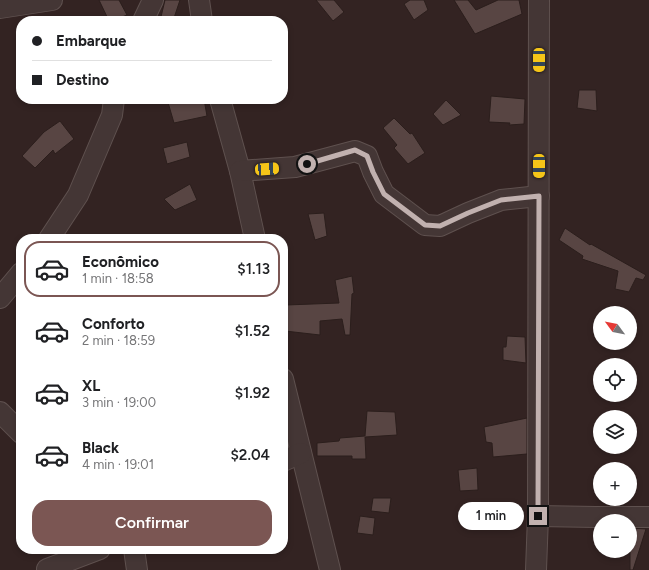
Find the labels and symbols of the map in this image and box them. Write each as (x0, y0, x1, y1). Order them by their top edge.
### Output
car (533, 48, 545, 72)
car (533, 154, 545, 178)
route start (298, 155, 316, 173)
car (255, 162, 279, 176)
north arrow (593, 306, 637, 350)
callout: 1 min (458, 502, 524, 530)
route end (529, 507, 547, 525)

